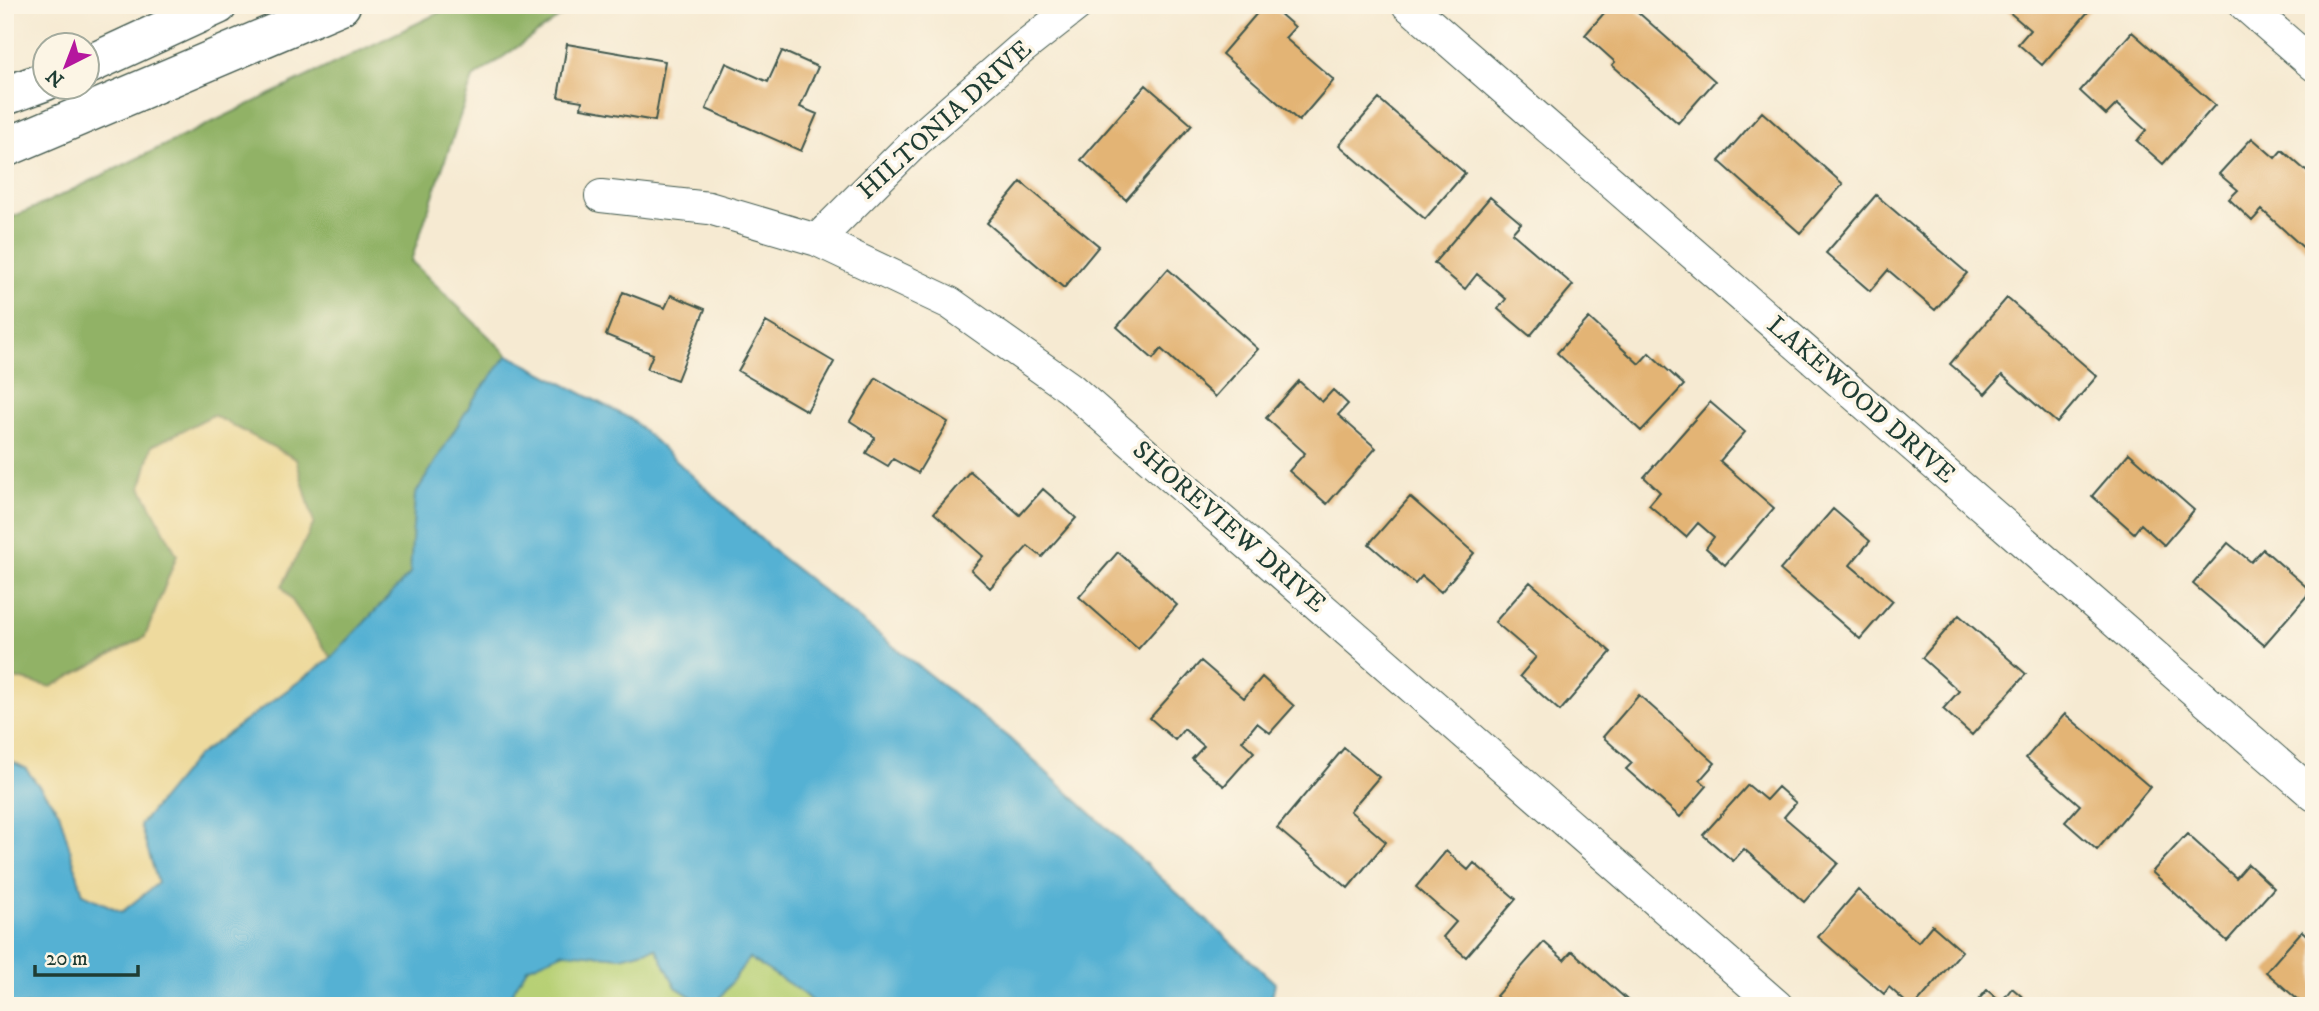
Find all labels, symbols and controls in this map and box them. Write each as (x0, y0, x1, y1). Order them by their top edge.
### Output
north arrow (32, 32, 102, 102)
street label: HILTONIA DRIVE (851, 33, 1039, 207)
text: N (42, 63, 69, 91)
street label: LAKEWOOD DRIVE (1760, 309, 1962, 491)
street label: SHOREVIEW DRIVE (1125, 434, 1333, 620)
scale bar (35, 934, 138, 978)
text: 20 m (46, 946, 88, 972)

